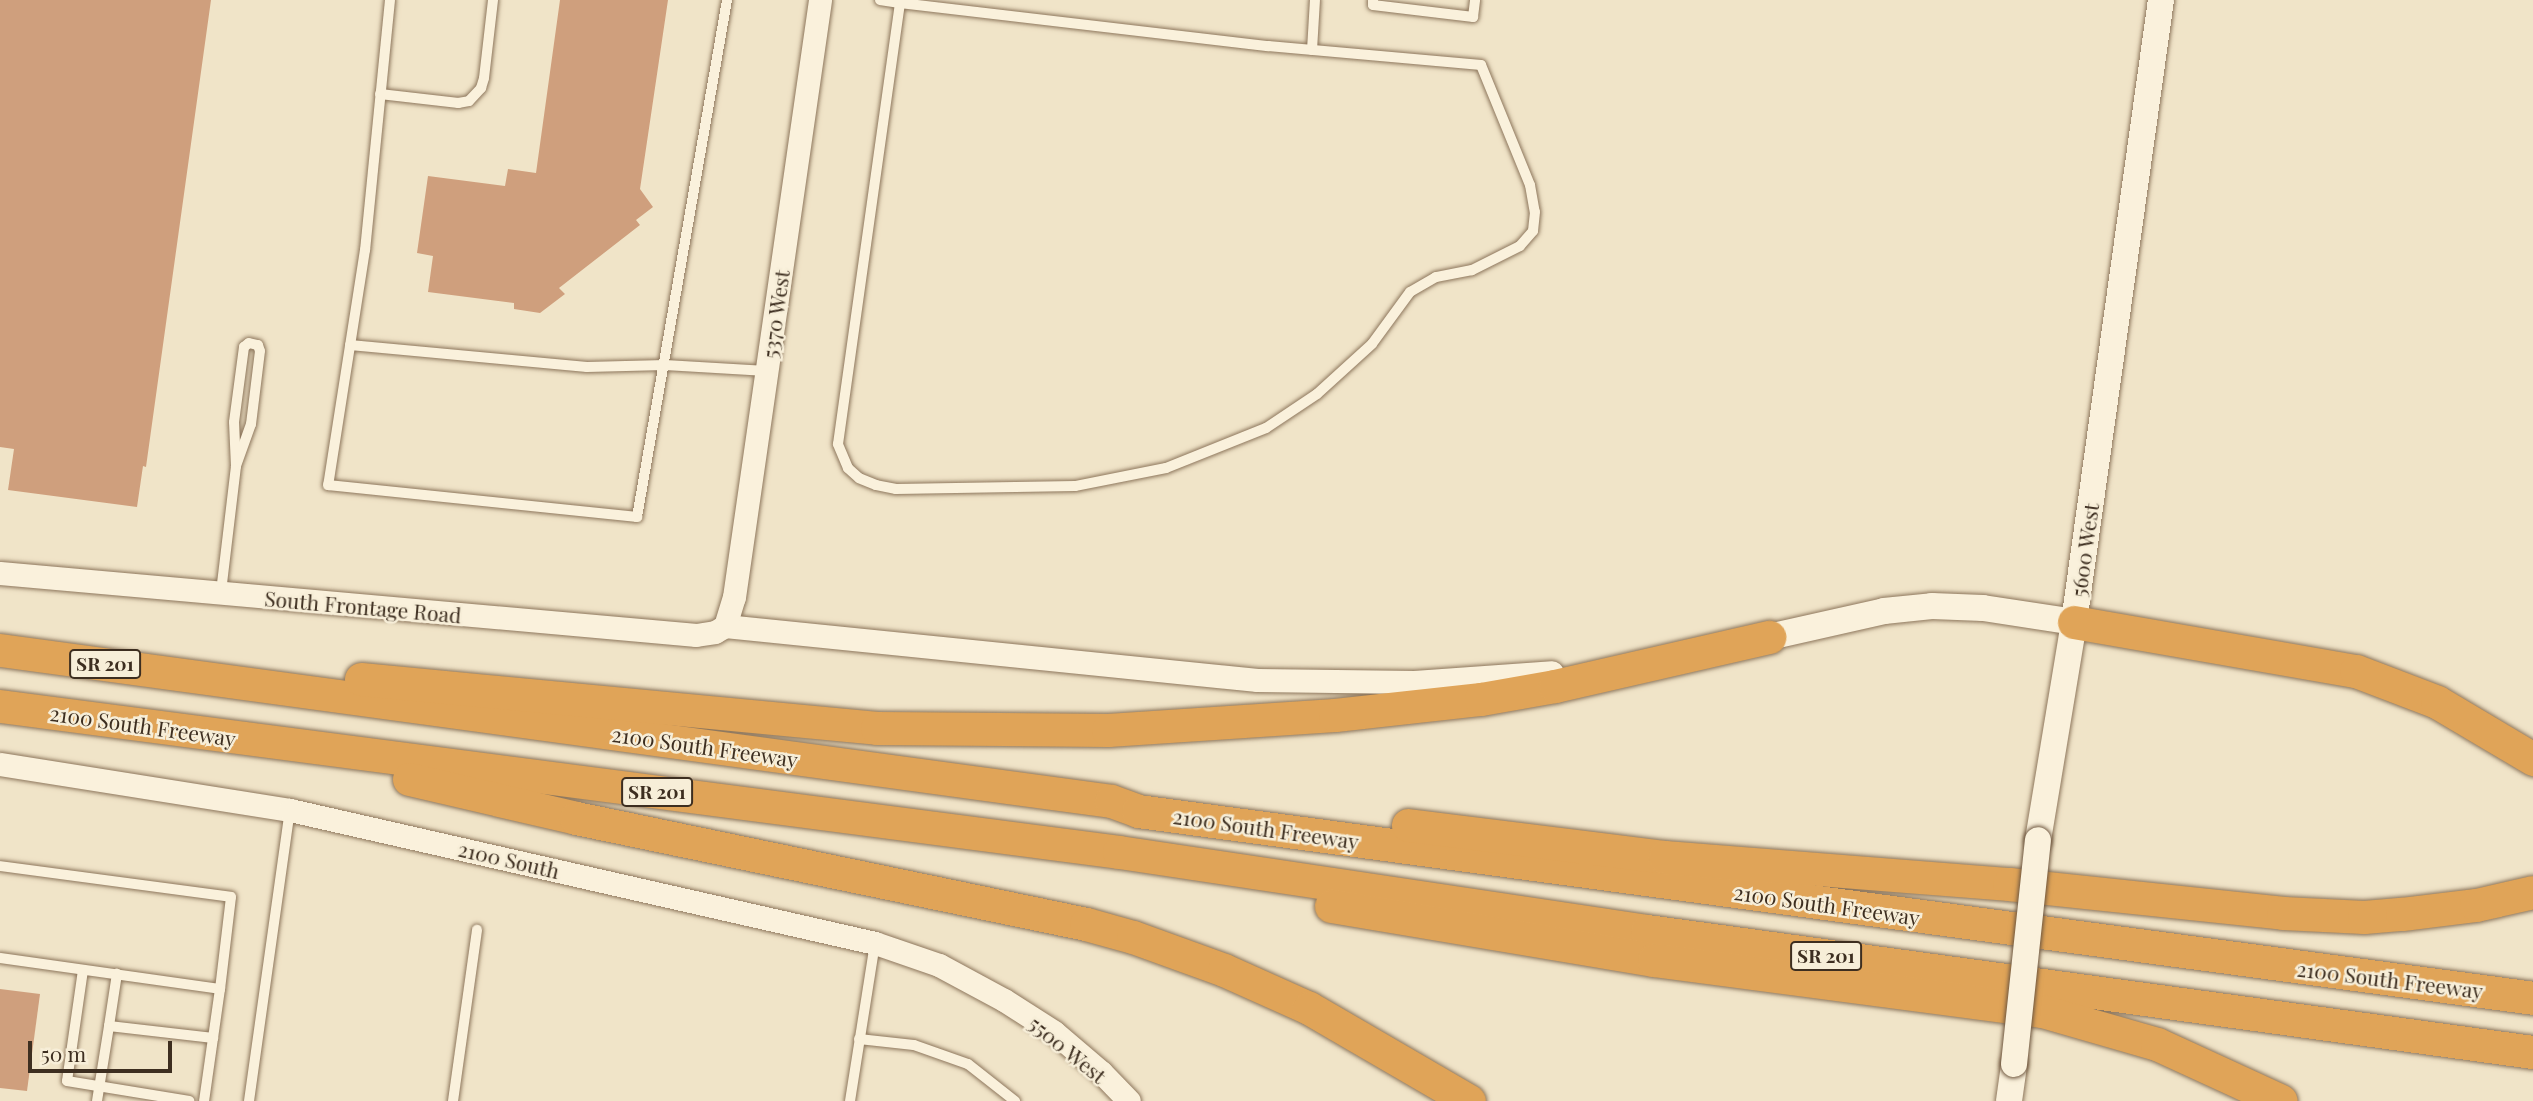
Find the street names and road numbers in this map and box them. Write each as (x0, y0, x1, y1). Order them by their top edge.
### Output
street label: 5370 West (756, 268, 794, 360)
street label: 5600 West (2065, 501, 2103, 599)
street label: South Frontage Road (264, 585, 462, 627)
road number: SR 201 (68, 649, 142, 680)
street label: 2100 South Freeway (48, 699, 238, 751)
street label: 2100 South Freeway (610, 720, 800, 772)
road number: SR 201 (620, 776, 694, 807)
street label: 2100 South Freeway (1171, 802, 1361, 854)
street label: 2100 South (456, 835, 562, 883)
street label: 2100 South Freeway (1732, 878, 1922, 930)
road number: SR 201 (1789, 940, 1863, 972)
street label: 2100 South Freeway (2296, 955, 2484, 1003)
street label: 5500 West (1024, 1010, 1112, 1088)

